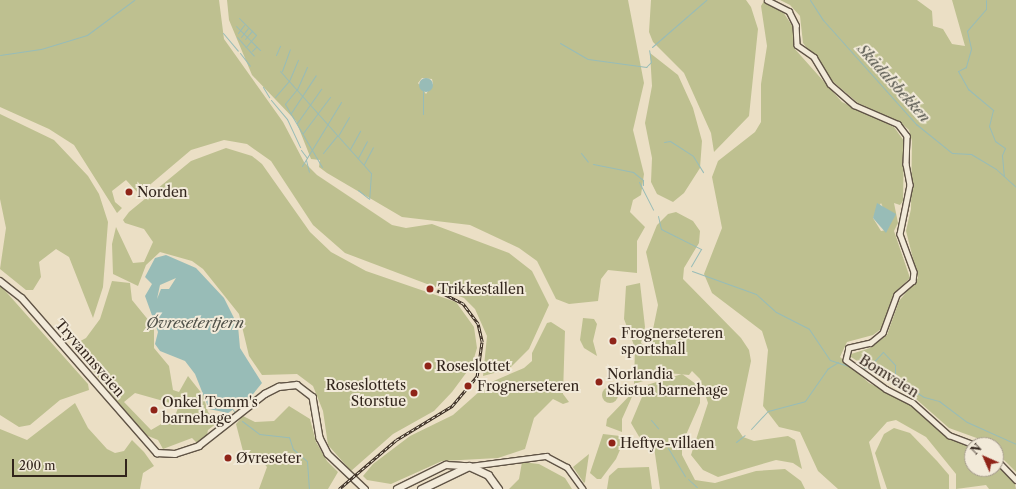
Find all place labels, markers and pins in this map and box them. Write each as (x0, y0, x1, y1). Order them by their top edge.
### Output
place label: Norden (137, 184, 188, 200)
marker: Norden (124, 187, 134, 197)
place label: Trikkestallen (438, 281, 525, 297)
marker: Trikkestallen (425, 284, 435, 294)
place label: Frognerseteren sportshall (621, 325, 723, 358)
marker: Frognerseteren sportshall (608, 336, 618, 346)
place label: Roseslottet (436, 358, 510, 374)
marker: Roseslottet (423, 361, 433, 371)
place label: Norlandia Skistua barnehage (607, 366, 728, 398)
place label: Roseslottets Storstue (326, 377, 406, 410)
marker: Norlandia Skistua barnehage (594, 377, 604, 387)
place label: Frognerseteren (477, 378, 579, 394)
marker: Frognerseteren (462, 380, 474, 392)
marker: Roseslottets Storstue (409, 388, 419, 398)
place label: Onkel Tomm's barnehage (162, 394, 258, 426)
marker: Onkel Tomm's barnehage (149, 405, 159, 415)
place label: Heftye-villaen (620, 435, 715, 451)
marker: Heftye-villaen (607, 438, 617, 448)
place label: Øvreseter (236, 450, 301, 466)
marker: Øvreseter (223, 453, 233, 463)

